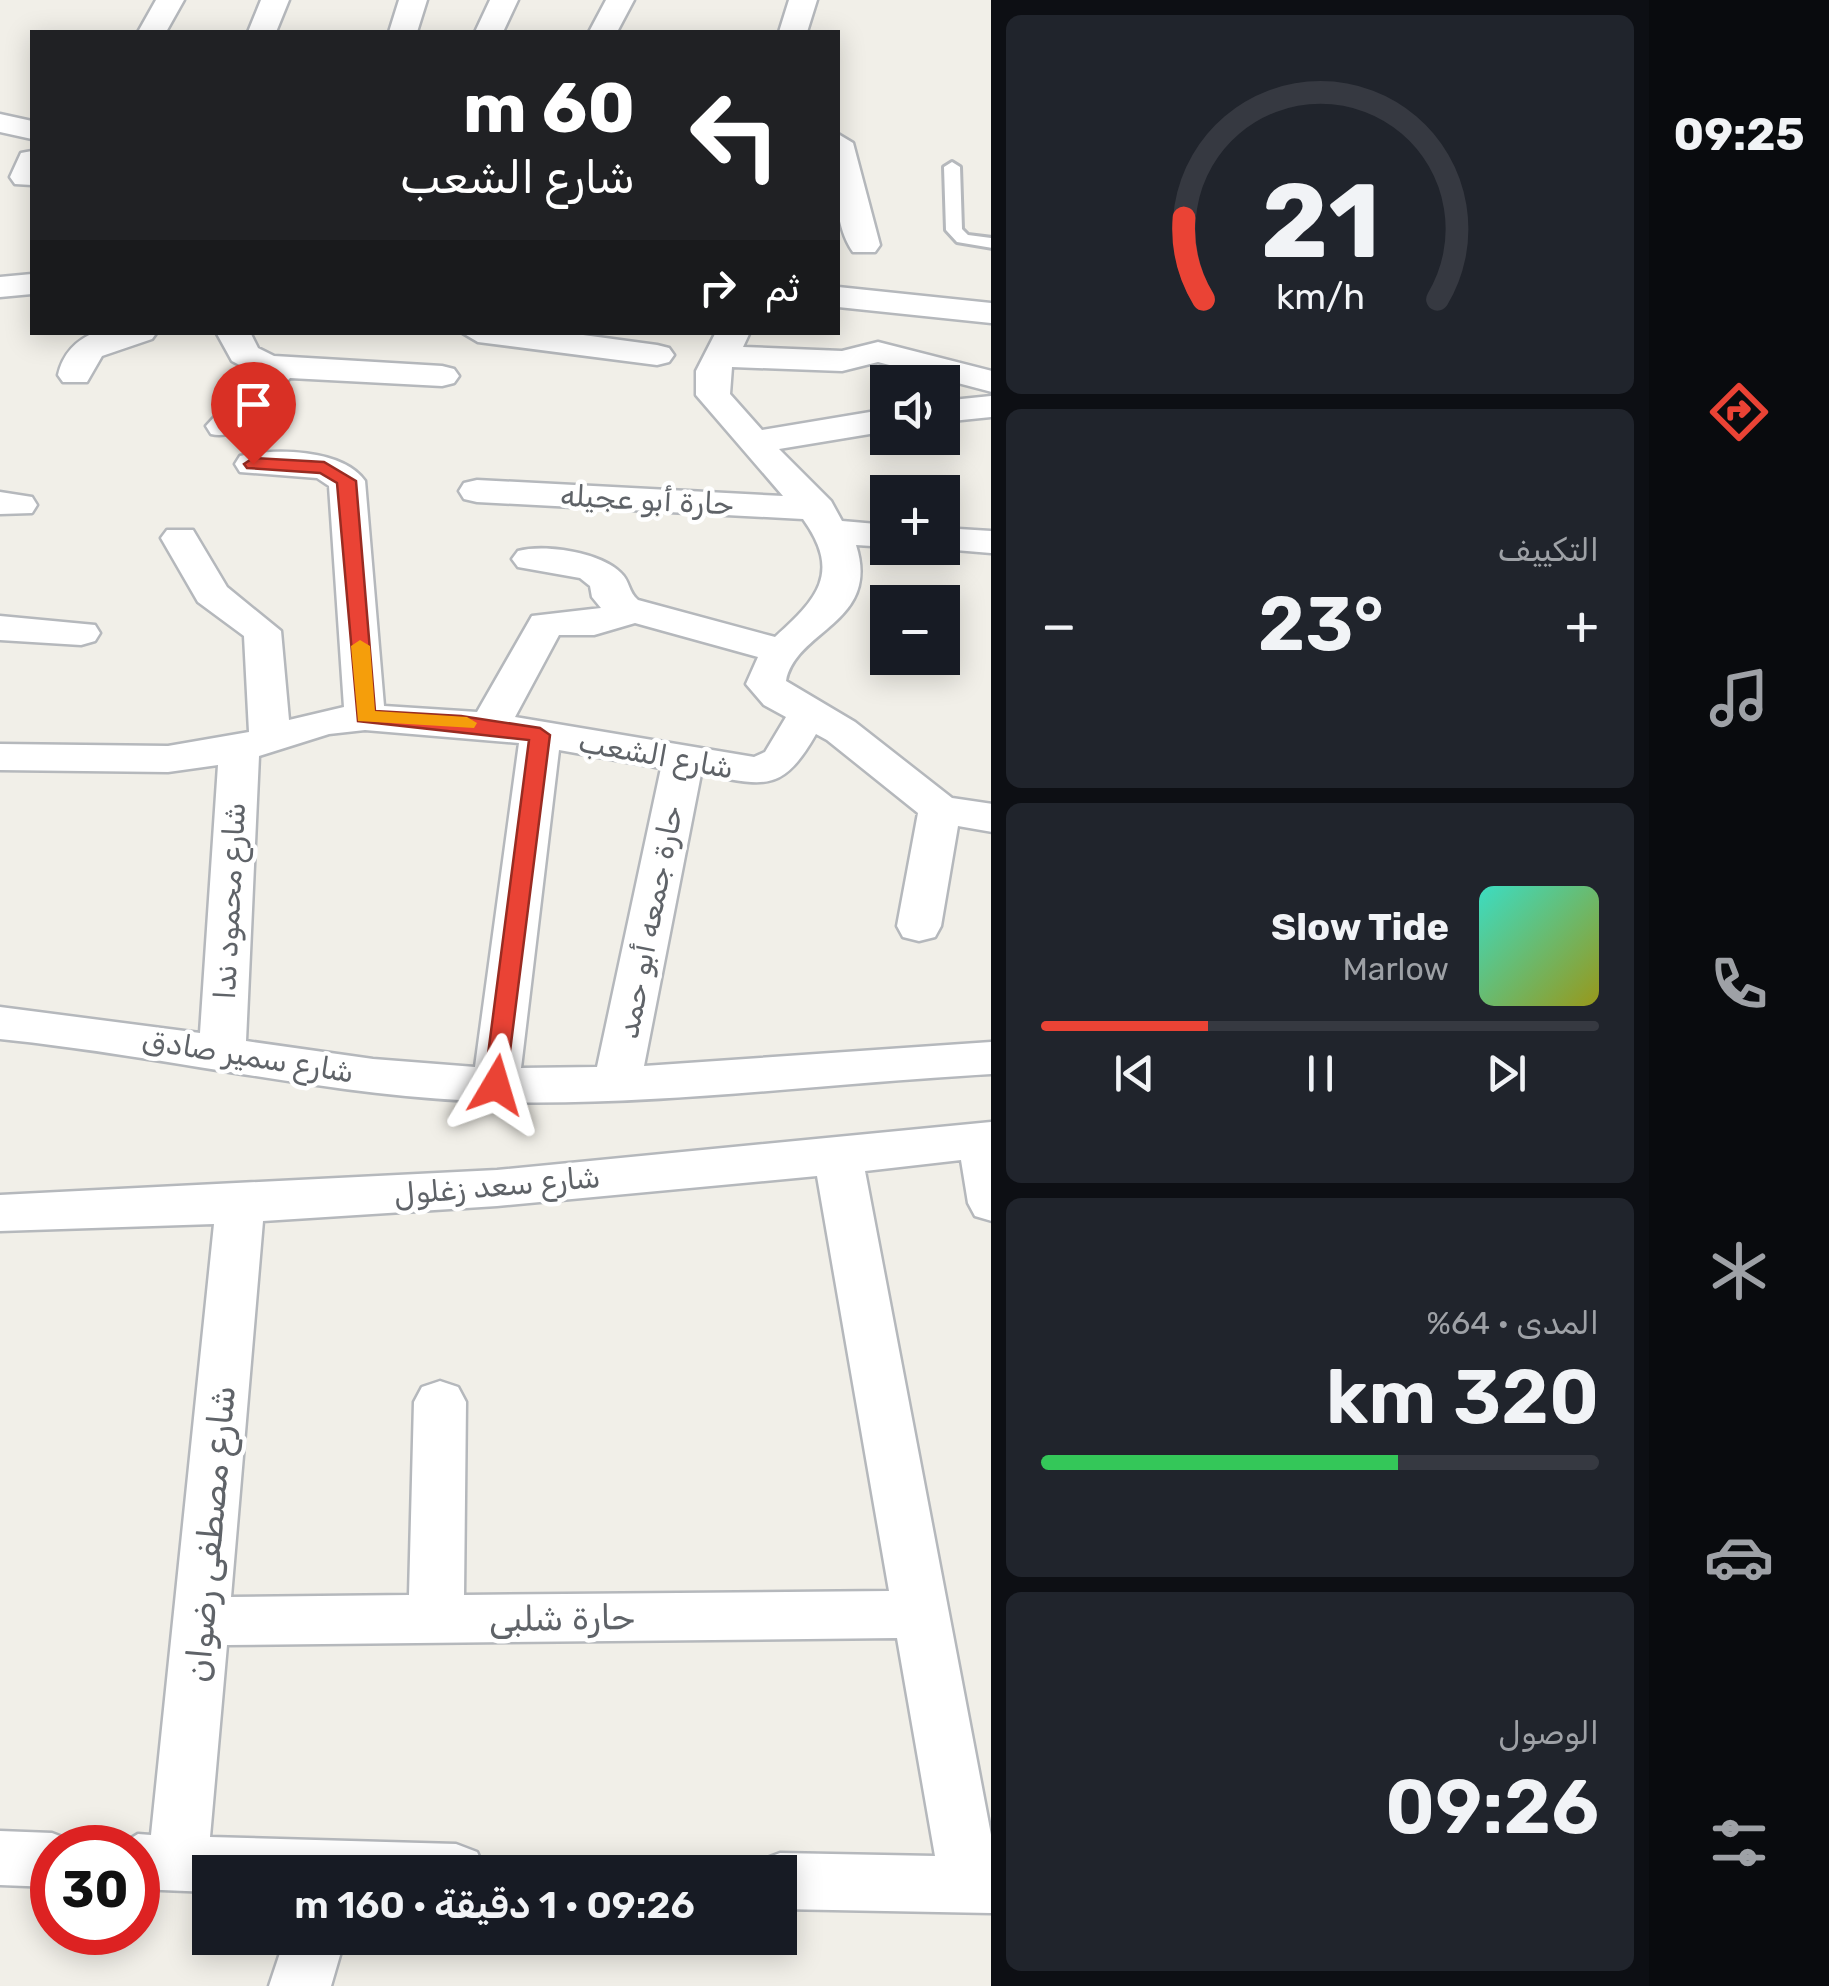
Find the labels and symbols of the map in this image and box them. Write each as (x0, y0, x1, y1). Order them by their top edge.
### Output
pin (211, 362, 296, 465)
street label: حارة أبو عجيله (559, 477, 735, 523)
street label: شارع الشعب (575, 724, 736, 788)
street label: شارع محمود ندا (207, 802, 255, 1001)
street label: حارة جمعه أبو حمد (610, 802, 690, 1042)
street label: شارع سمير صادق (139, 1021, 357, 1092)
position arrow (444, 1033, 548, 1137)
street label: شارع سعد زغلول (392, 1159, 602, 1215)
street label: شارع مصطفى رضوان (176, 1384, 247, 1684)
street label: حارة شلبى (488, 1596, 636, 1640)
speed limit sign: 30 (30, 1825, 160, 1955)

